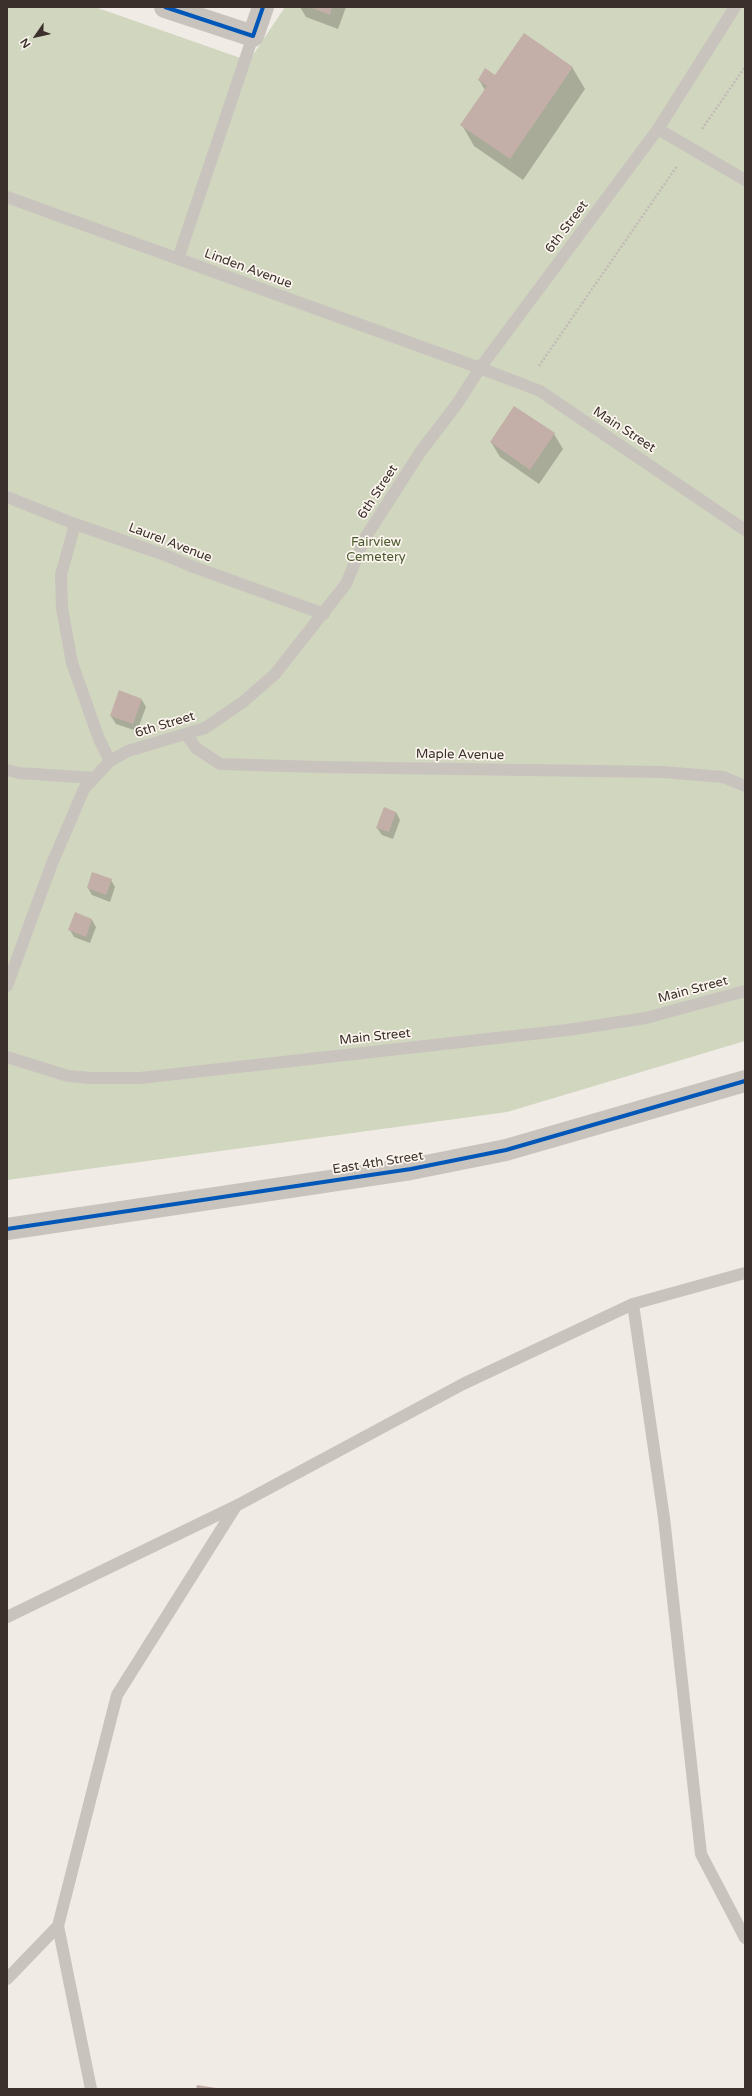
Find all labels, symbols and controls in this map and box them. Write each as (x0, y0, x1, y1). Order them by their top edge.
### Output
north arrow (16, 16, 56, 56)
text: N (18, 36, 33, 50)
street label: 6th Street (542, 198, 592, 256)
street label: Linden Avenue (202, 246, 294, 292)
street label: Main Street (590, 404, 658, 456)
street label: 6th Street (355, 462, 401, 522)
street label: Laurel Avenue (126, 520, 214, 566)
park label: Fairview Cemetery (346, 535, 406, 566)
street label: 6th Street (133, 709, 197, 741)
street label: Maple Avenue (416, 746, 504, 764)
street label: Main Street (656, 973, 730, 1007)
street label: Main Street (339, 1026, 411, 1048)
street label: East 4th Street (332, 1148, 424, 1178)

